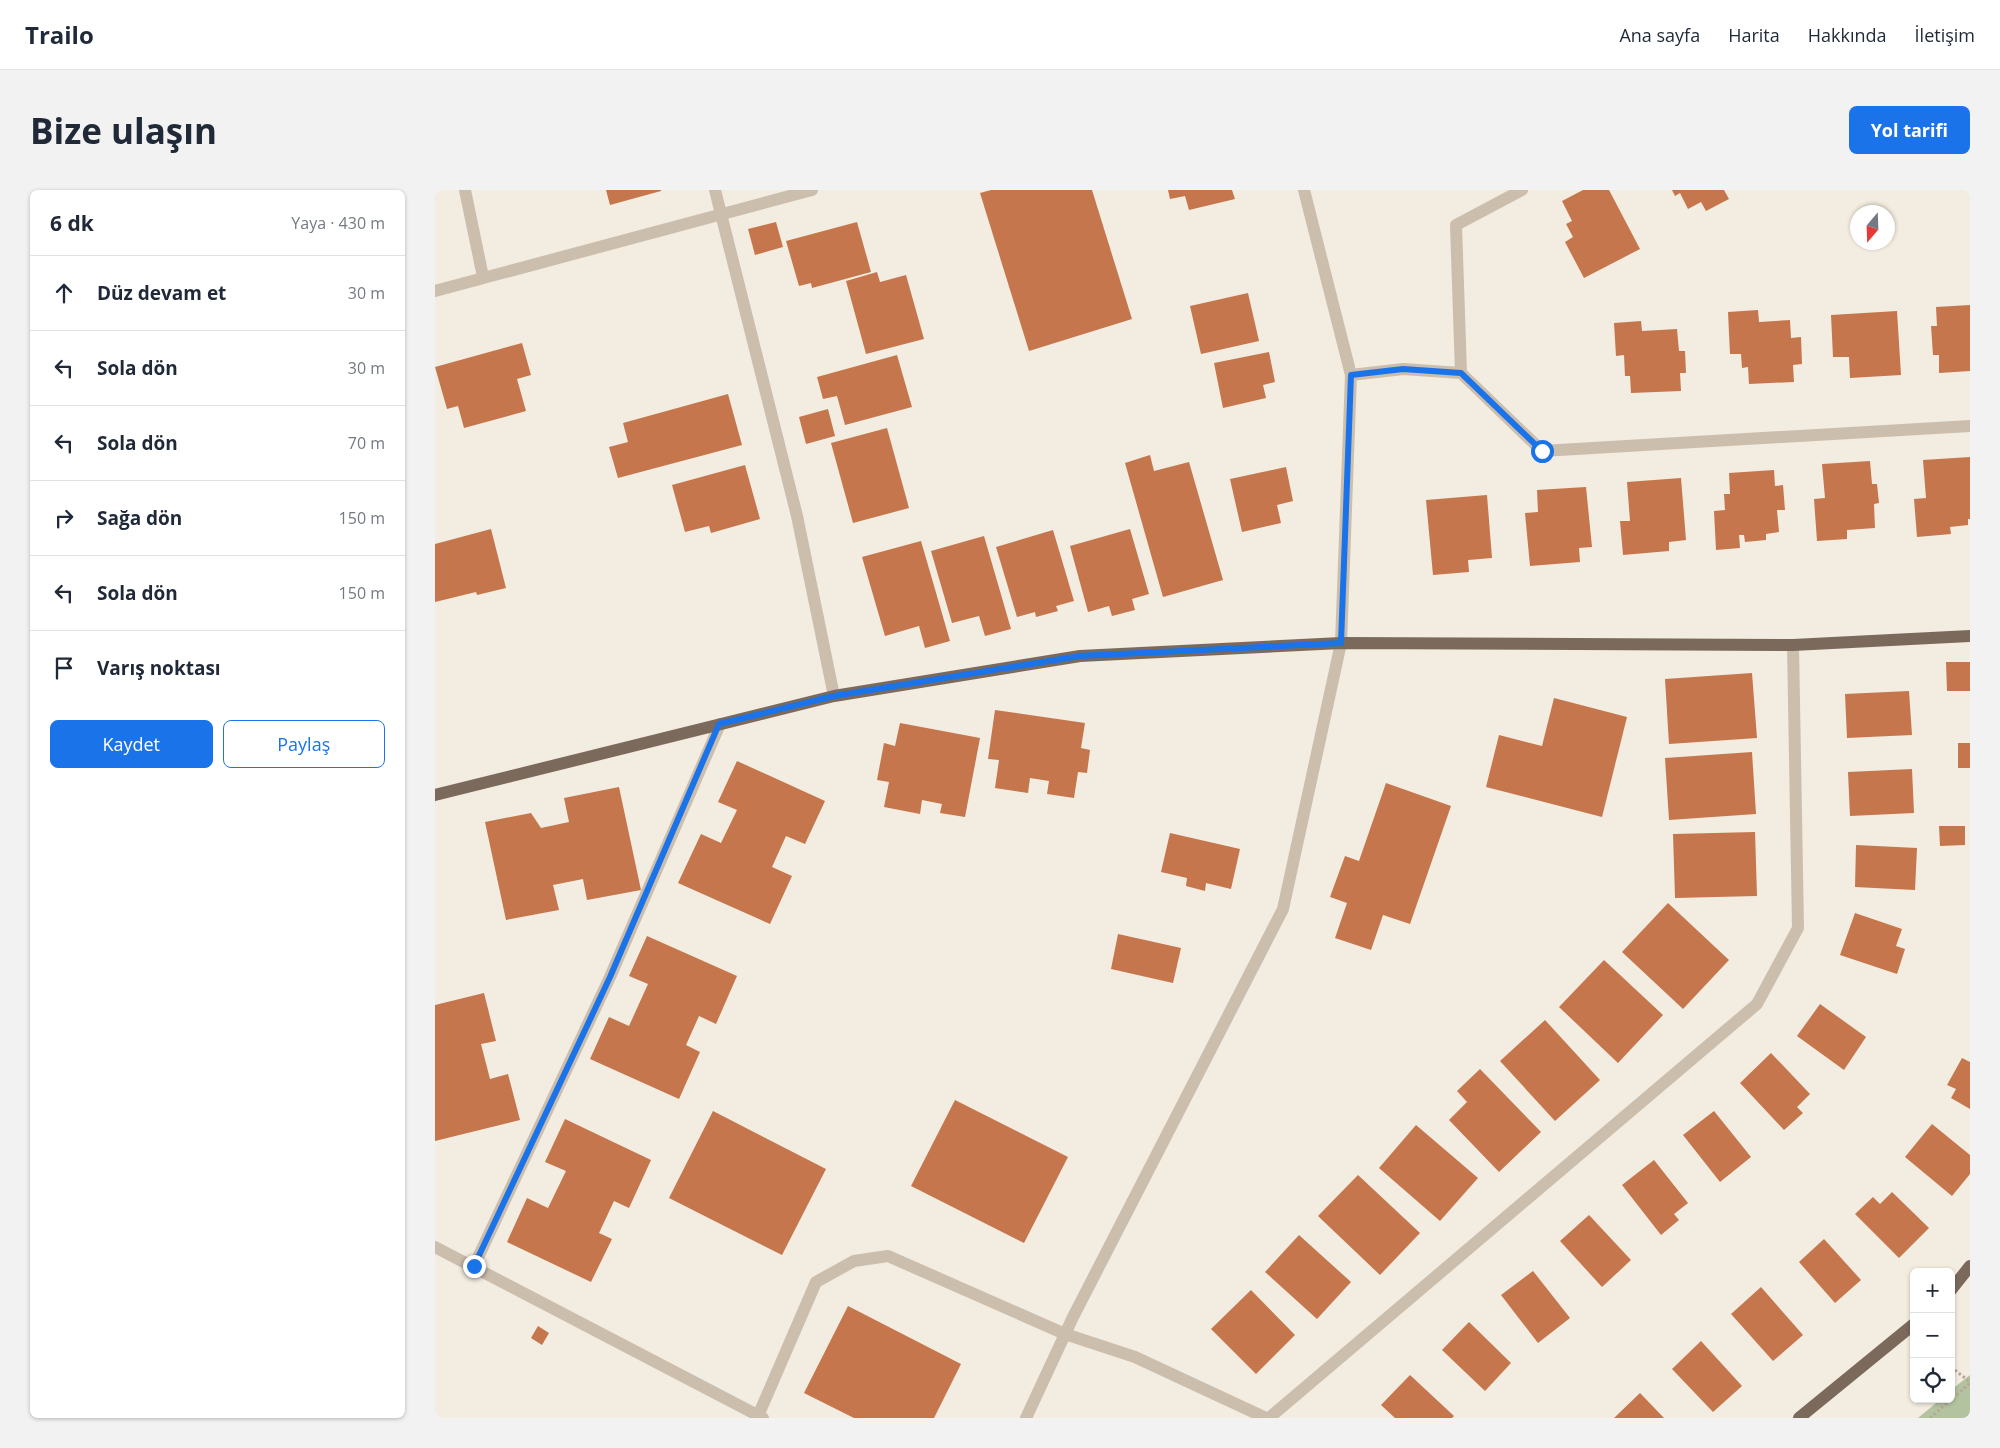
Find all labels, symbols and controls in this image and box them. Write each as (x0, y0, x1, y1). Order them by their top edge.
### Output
text: Trailo (25, 18, 94, 51)
text: Ana sayfa (1619, 23, 1700, 47)
text: Harita (1728, 23, 1780, 47)
text: Hakkında (1808, 23, 1887, 47)
text: İletişim (1915, 23, 1975, 47)
button: Yol tarifi (1849, 106, 1970, 154)
text: Bize ulaşın (30, 107, 217, 154)
north arrow (1850, 205, 1895, 250)
text: 6 dk (50, 209, 94, 237)
text: Yaya · 430 m (291, 212, 385, 234)
icon: ahead (50, 279, 78, 307)
text: Düz devam et (97, 280, 226, 306)
text: 30 m (348, 282, 385, 304)
icon: left (50, 354, 78, 382)
text: Sola dön (97, 355, 178, 381)
text: 30 m (348, 357, 385, 379)
icon: left (50, 429, 78, 457)
text: Sola dön (97, 430, 178, 456)
text: 70 m (348, 432, 385, 454)
route start (1531, 440, 1554, 463)
icon: right (50, 504, 78, 532)
text: Sağa dön (97, 505, 182, 531)
text: 150 m (339, 507, 385, 529)
icon: left (50, 579, 78, 607)
text: Sola dön (97, 580, 178, 606)
text: 150 m (339, 582, 385, 604)
icon: arrive (50, 654, 78, 682)
text: Varış noktası (97, 655, 221, 681)
button: Kaydet (50, 720, 213, 768)
button: Paylaş (223, 720, 385, 768)
route end (463, 1255, 486, 1278)
map controls (1910, 1268, 1955, 1403)
button: + (1910, 1268, 1955, 1313)
button: − (1910, 1313, 1955, 1358)
button: locate (1910, 1358, 1955, 1403)

